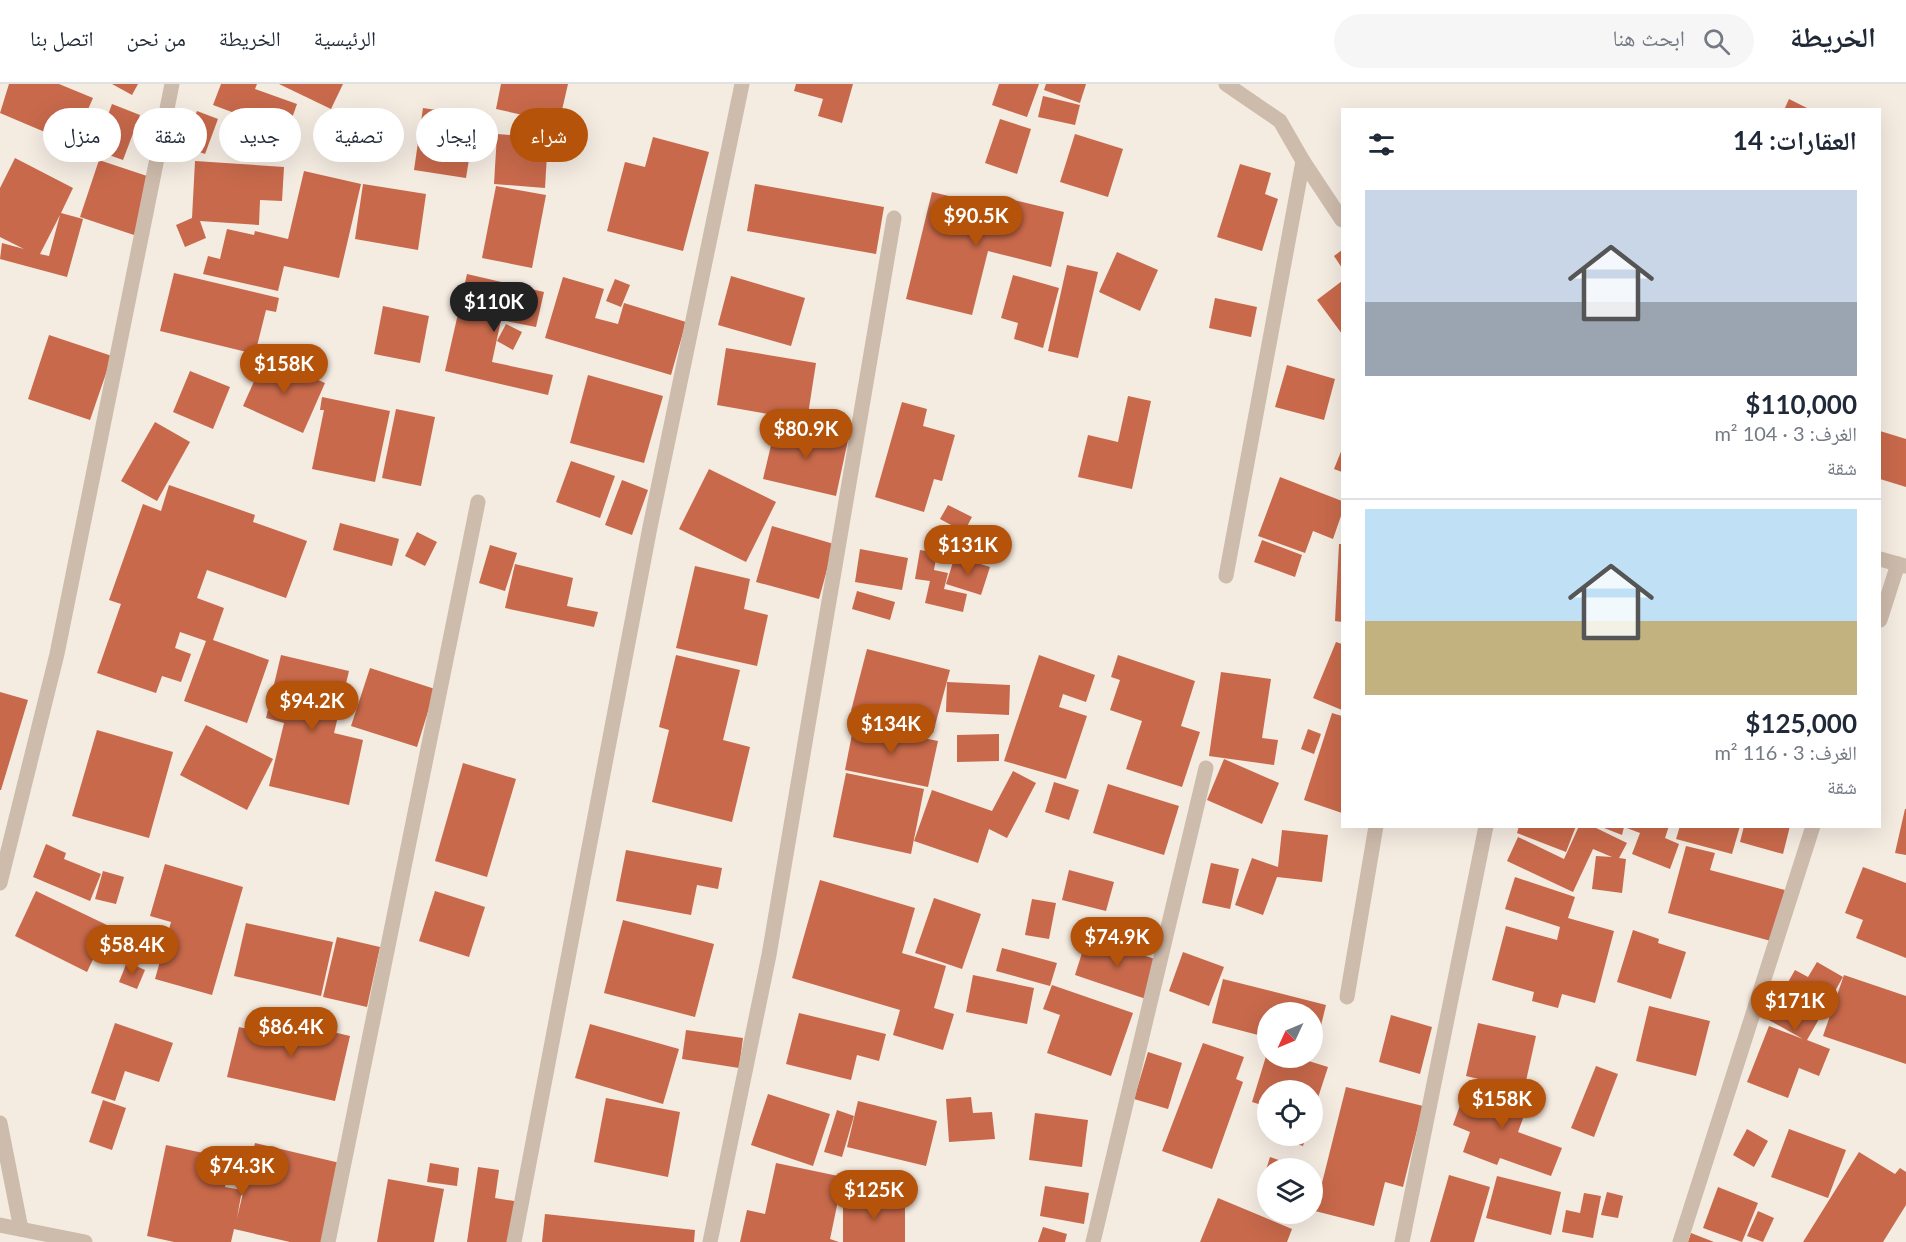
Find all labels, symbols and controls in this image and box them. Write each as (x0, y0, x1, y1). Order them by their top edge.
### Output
search box (1334, 14, 1754, 68)
text: الخريطة (1790, 19, 1876, 53)
text: ابحث هنا (1612, 24, 1685, 51)
text: اتصل بنا (30, 25, 94, 50)
text: من نحن (127, 25, 186, 50)
text: الخريطة (219, 25, 281, 50)
text: الرئيسية (314, 25, 376, 50)
icon: search (1700, 25, 1733, 58)
chip: منزل (43, 108, 121, 162)
chip: شقة (133, 108, 207, 162)
chip: جديد (219, 108, 301, 162)
chip: تصفية (313, 108, 404, 162)
chip: إيجار (416, 108, 498, 162)
chip: شراء (510, 108, 588, 162)
text: العقارات: 14 (1733, 124, 1857, 156)
icon: filters (1365, 128, 1398, 161)
pin: $90.5K (927, 196, 1025, 247)
text: $90.5K (944, 203, 1008, 227)
icon: home (1557, 229, 1665, 337)
pin: $110K (452, 282, 536, 333)
text: $110K (464, 289, 524, 313)
pin: $158K (242, 344, 326, 395)
text: $158K (254, 351, 314, 375)
text: $110,000 (1745, 388, 1857, 420)
pin: $80.9K (757, 409, 855, 460)
text: $80.9K (774, 416, 838, 440)
text: الغرف: 3 · 104 m² (1714, 421, 1857, 445)
text: شقة (1827, 455, 1857, 479)
pin: $131K (926, 525, 1010, 576)
text: $131K (938, 532, 998, 556)
icon: home (1557, 548, 1665, 656)
pin: $94.2K (263, 681, 361, 732)
text: $94.2K (280, 688, 344, 712)
pin: $134K (849, 704, 933, 755)
text: $125,000 (1745, 707, 1857, 739)
text: $134K (861, 711, 921, 735)
text: الغرف: 3 · 116 m² (1714, 740, 1857, 764)
text: شقة (1827, 774, 1857, 798)
pin: $74.9K (1068, 917, 1166, 968)
text: $74.9K (1085, 924, 1149, 948)
pin: $58.4K (83, 925, 181, 976)
text: $58.4K (100, 932, 164, 956)
pin: $171K (1753, 981, 1837, 1032)
text: $171K (1765, 988, 1825, 1012)
north arrow (1257, 1002, 1323, 1068)
map controls (1257, 1002, 1323, 1224)
pin: $86.4K (242, 1007, 340, 1058)
text: $86.4K (259, 1014, 323, 1038)
pin: $158K (1460, 1079, 1544, 1130)
button: locate (1257, 1080, 1323, 1146)
text: $158K (1472, 1086, 1532, 1110)
pin: $74.3K (193, 1146, 291, 1197)
text: $74.3K (210, 1153, 274, 1177)
button: layers (1257, 1158, 1323, 1224)
pin: $125K (832, 1170, 916, 1221)
text: $125K (844, 1177, 904, 1201)

